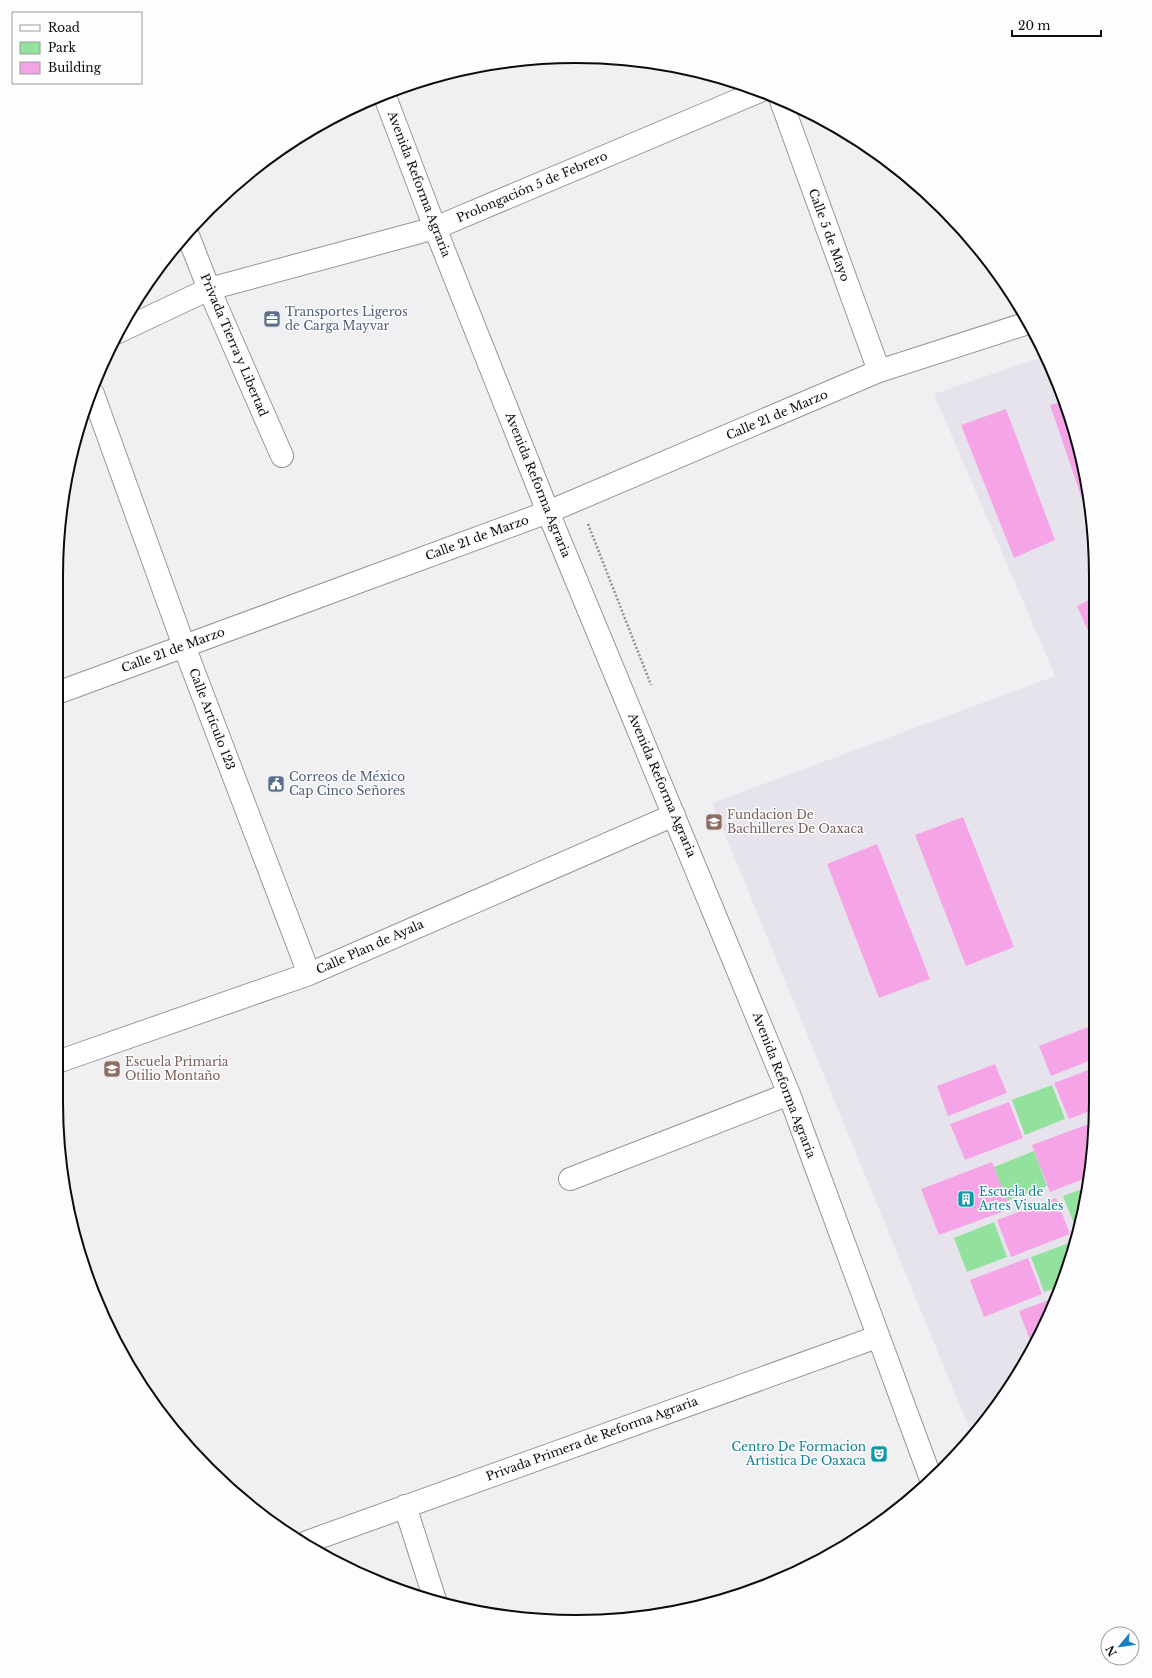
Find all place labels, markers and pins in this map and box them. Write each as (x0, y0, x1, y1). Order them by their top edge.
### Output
place label: Transportes Ligeros de Carga Mayvar (285, 304, 408, 333)
office icon: Transportes Ligeros de Carga Mayvar (262, 309, 282, 329)
place label: Correos de México Cap Cinco Señores (289, 769, 405, 798)
public building icon: Correos de México Cap Cinco Señores (266, 774, 286, 794)
place label: Fundacion De Bachilleres De Oaxaca (727, 807, 864, 836)
school or university icon: Fundacion De Bachilleres De Oaxaca (704, 812, 724, 832)
place label: Escuela Primaria Otilio Montaño (125, 1054, 229, 1083)
school or university icon: Escuela Primaria Otilio Montaño (102, 1059, 122, 1079)
place label: Escuela de Artes Visuales (978, 1184, 1064, 1213)
building icon: Escuela de Artes Visuales (956, 1189, 976, 1209)
place label: Centro De Formacion Artistica De Oaxaca (732, 1439, 866, 1468)
theatre icon: Centro De Formacion Artistica De Oaxaca (869, 1444, 889, 1464)

